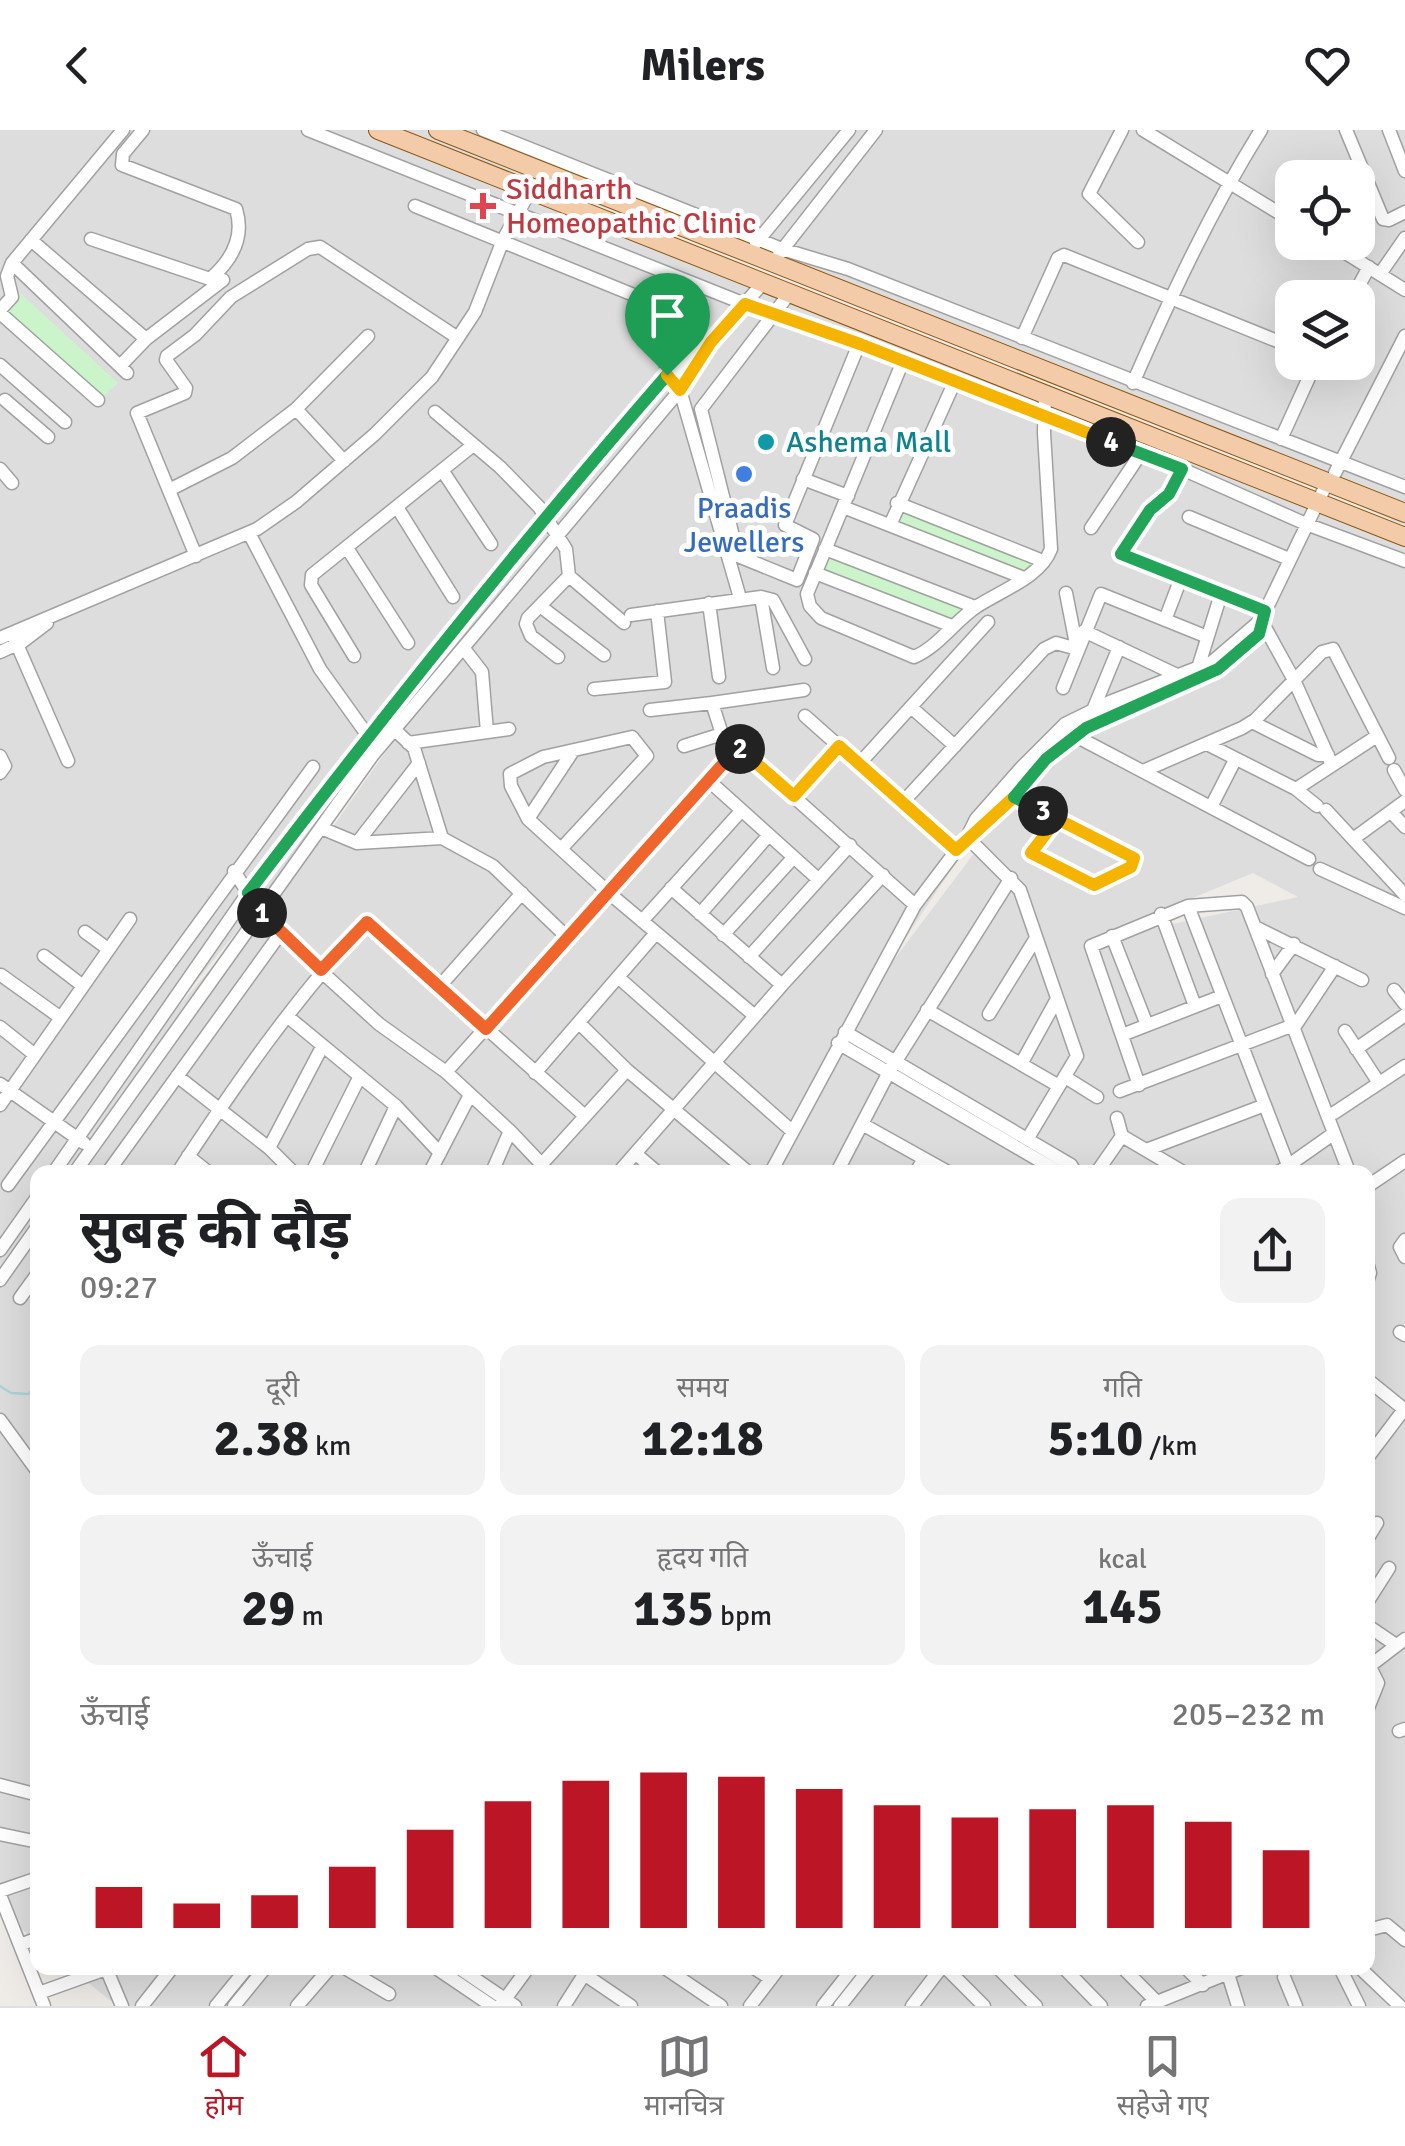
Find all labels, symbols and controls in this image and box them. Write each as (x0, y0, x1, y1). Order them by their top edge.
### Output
icon: back (50, 38, 105, 93)
text: Milers (640, 38, 765, 93)
icon: heart (1300, 38, 1355, 93)
map controls (1275, 160, 1375, 380)
button: locate (1275, 160, 1375, 260)
place label: Siddharth Homeopathic Clinic (506, 171, 756, 242)
marker: Siddharth Homeopathic Clinic (470, 193, 496, 219)
pin (625, 273, 710, 376)
button: layers (1275, 280, 1375, 380)
icon: arrive (640, 288, 695, 343)
pin: 4 (1086, 417, 1136, 467)
place label: Ashema Mall (786, 424, 951, 461)
text: 4 (1103, 425, 1119, 459)
marker: Ashema Mall (755, 431, 777, 453)
marker: Praadis Jewellers (733, 463, 755, 485)
place label: Praadis Jewellers (684, 490, 804, 561)
pin: 2 (715, 724, 765, 774)
text: 2 (732, 732, 748, 766)
pin: 3 (1018, 786, 1068, 836)
text: 3 (1035, 794, 1051, 828)
pin: 1 (237, 888, 287, 938)
text: 1 (254, 896, 270, 930)
text: सुबह की दौड़ (80, 1196, 350, 1264)
button: share (1220, 1198, 1325, 1303)
text: 09:27 (80, 1268, 158, 1307)
text: दूरी (266, 1371, 299, 1405)
text: समय (677, 1371, 728, 1405)
text: गति (1103, 1371, 1142, 1405)
text: 2.38 (214, 1408, 309, 1470)
text: 12:18 (641, 1408, 764, 1470)
text: 5:10 (1047, 1408, 1143, 1470)
text: km (309, 1429, 351, 1463)
text: /km (1143, 1429, 1198, 1463)
text: ऊँचाई (252, 1541, 313, 1575)
text: हृदय गति (657, 1541, 748, 1575)
text: kcal (1098, 1542, 1147, 1576)
text: 145 (1082, 1576, 1163, 1638)
text: 29 (241, 1578, 295, 1640)
text: 135 (633, 1578, 714, 1640)
text: m (295, 1599, 324, 1633)
text: bpm (714, 1599, 772, 1633)
text: ऊँचाई (80, 1695, 149, 1734)
text: 205–232 m (1172, 1695, 1325, 1734)
tab: होम (196, 2029, 251, 2126)
tab: मानचित्र (644, 2029, 724, 2126)
tab: सहेजे गए (1117, 2029, 1209, 2126)

